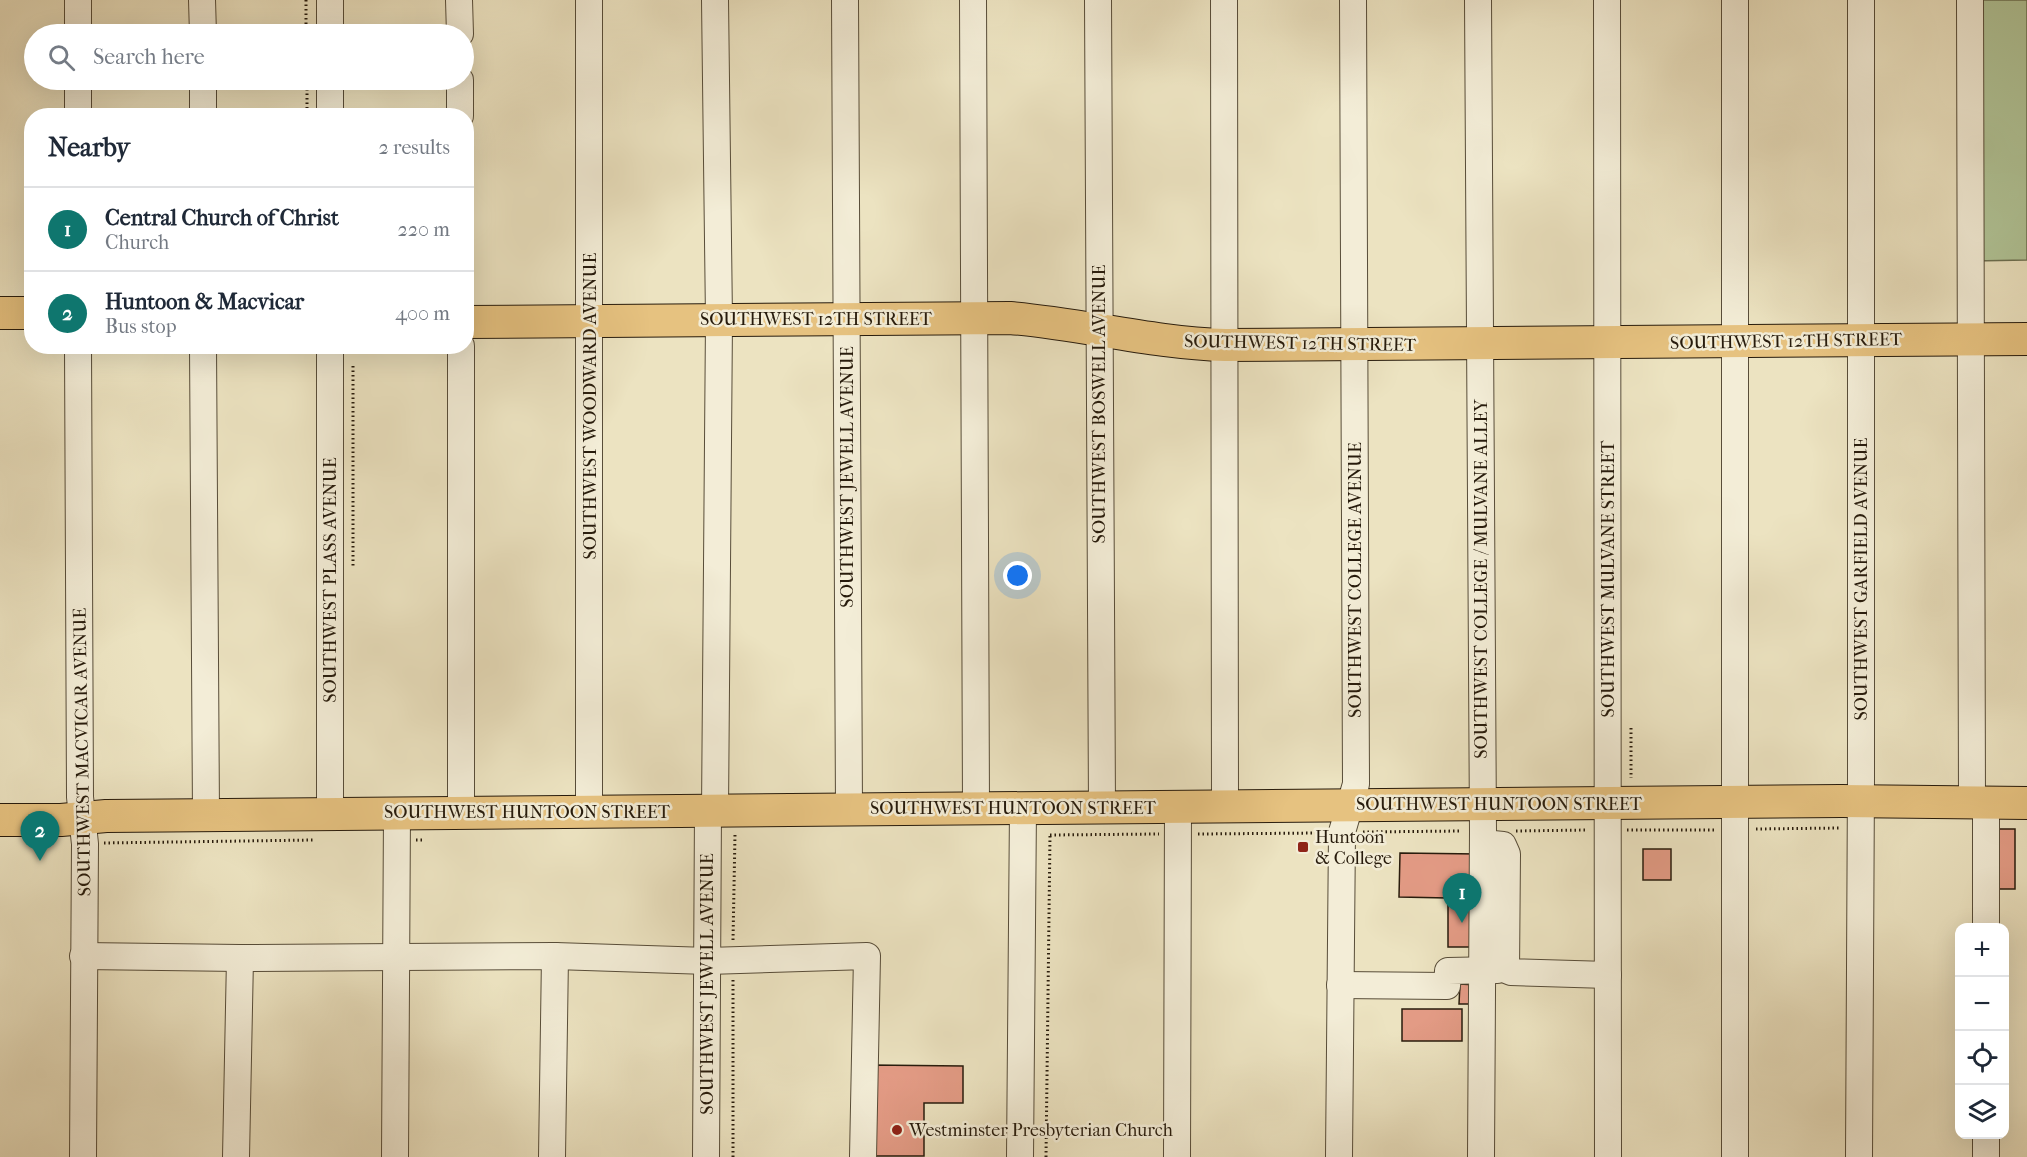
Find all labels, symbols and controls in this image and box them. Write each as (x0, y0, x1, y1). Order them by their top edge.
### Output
search box (24, 24, 474, 90)
icon: search (45, 41, 78, 74)
text: Search here (93, 44, 205, 70)
text: Nearby (48, 132, 130, 163)
text: 2 results (379, 136, 450, 159)
text: Central Church of Christ (105, 205, 339, 231)
text: 1 (64, 218, 71, 241)
text: 220 m (397, 218, 450, 241)
text: Church (105, 231, 169, 254)
street label: SOUTHWEST WOODWARD AVENUE (580, 252, 601, 560)
street label: SOUTHWEST BOSWELL AVENUE (1089, 265, 1110, 543)
text: Huntoon & Macvicar (105, 289, 304, 315)
text: 2 (62, 302, 73, 325)
text: 400 m (395, 302, 450, 325)
street label: SOUTHWEST 12TH STREET (700, 309, 933, 330)
text: Bus stop (105, 315, 177, 338)
street label: SOUTHWEST 12TH STREET (1670, 329, 1903, 354)
street label: SOUTHWEST 12TH STREET (1184, 331, 1417, 356)
street label: SOUTHWEST JEWELL AVENUE (837, 346, 858, 608)
street label: SOUTHWEST COLLEGE / MULVANE ALLEY (1471, 399, 1492, 759)
street label: SOUTHWEST GARFIELD AVENUE (1851, 438, 1872, 720)
street label: SOUTHWEST MULVANE STREET (1598, 440, 1619, 717)
street label: SOUTHWEST COLLEGE AVENUE (1345, 442, 1366, 718)
street label: SOUTHWEST PLASS AVENUE (320, 457, 341, 703)
your location (1003, 561, 1032, 590)
street label: SOUTHWEST MACVICAR AVENUE (69, 608, 96, 896)
street label: SOUTHWEST HUNTOON STREET (1356, 794, 1643, 815)
street label: SOUTHWEST HUNTOON STREET (870, 798, 1157, 819)
street label: SOUTHWEST HUNTOON STREET (384, 802, 671, 823)
pin: 2 (20, 812, 60, 861)
place label: Huntoon & College (1315, 827, 1392, 869)
marker: Huntoon & College (1296, 840, 1310, 854)
street label: SOUTHWEST JEWELL AVENUE (697, 853, 718, 1115)
pin: 1 (1442, 874, 1482, 923)
map controls (1955, 923, 2009, 1139)
button: + (1955, 923, 2009, 977)
button: − (1955, 977, 2009, 1031)
button: locate (1955, 1031, 2009, 1085)
button: layers (1955, 1085, 2009, 1139)
place label: Westminster Presbyterian Church (908, 1120, 1173, 1141)
marker: Westminster Presbyterian Church (890, 1123, 904, 1137)

